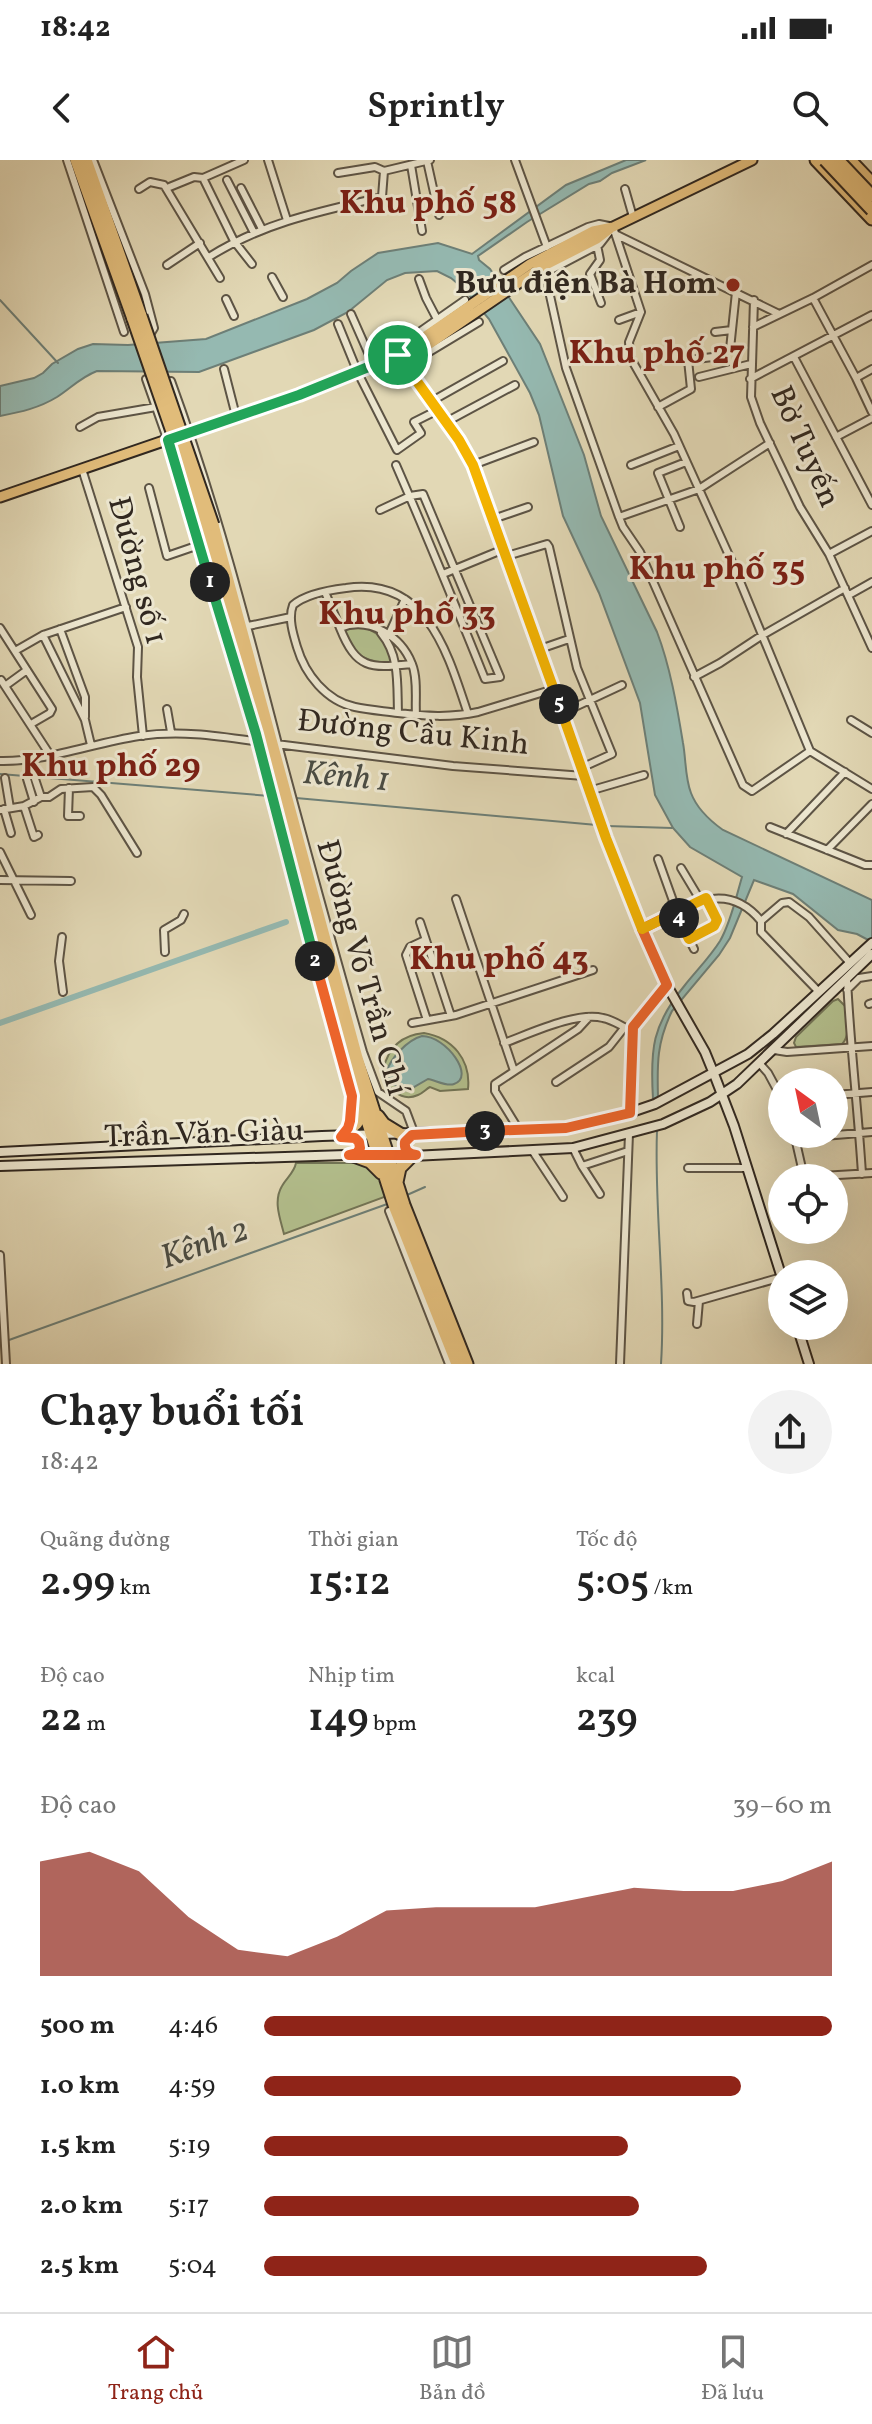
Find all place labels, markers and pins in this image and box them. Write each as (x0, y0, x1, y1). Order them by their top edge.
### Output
place label: Bưu điện Bà Hom (455, 263, 717, 307)
marker: Bưu điện Bà Hom (724, 276, 742, 294)
pin (364, 321, 432, 389)
pin: 1 (190, 562, 230, 602)
pin: 5 (539, 684, 579, 724)
pin: 4 (659, 898, 699, 938)
pin: 2 (295, 941, 335, 981)
pin: 3 (465, 1111, 505, 1151)

